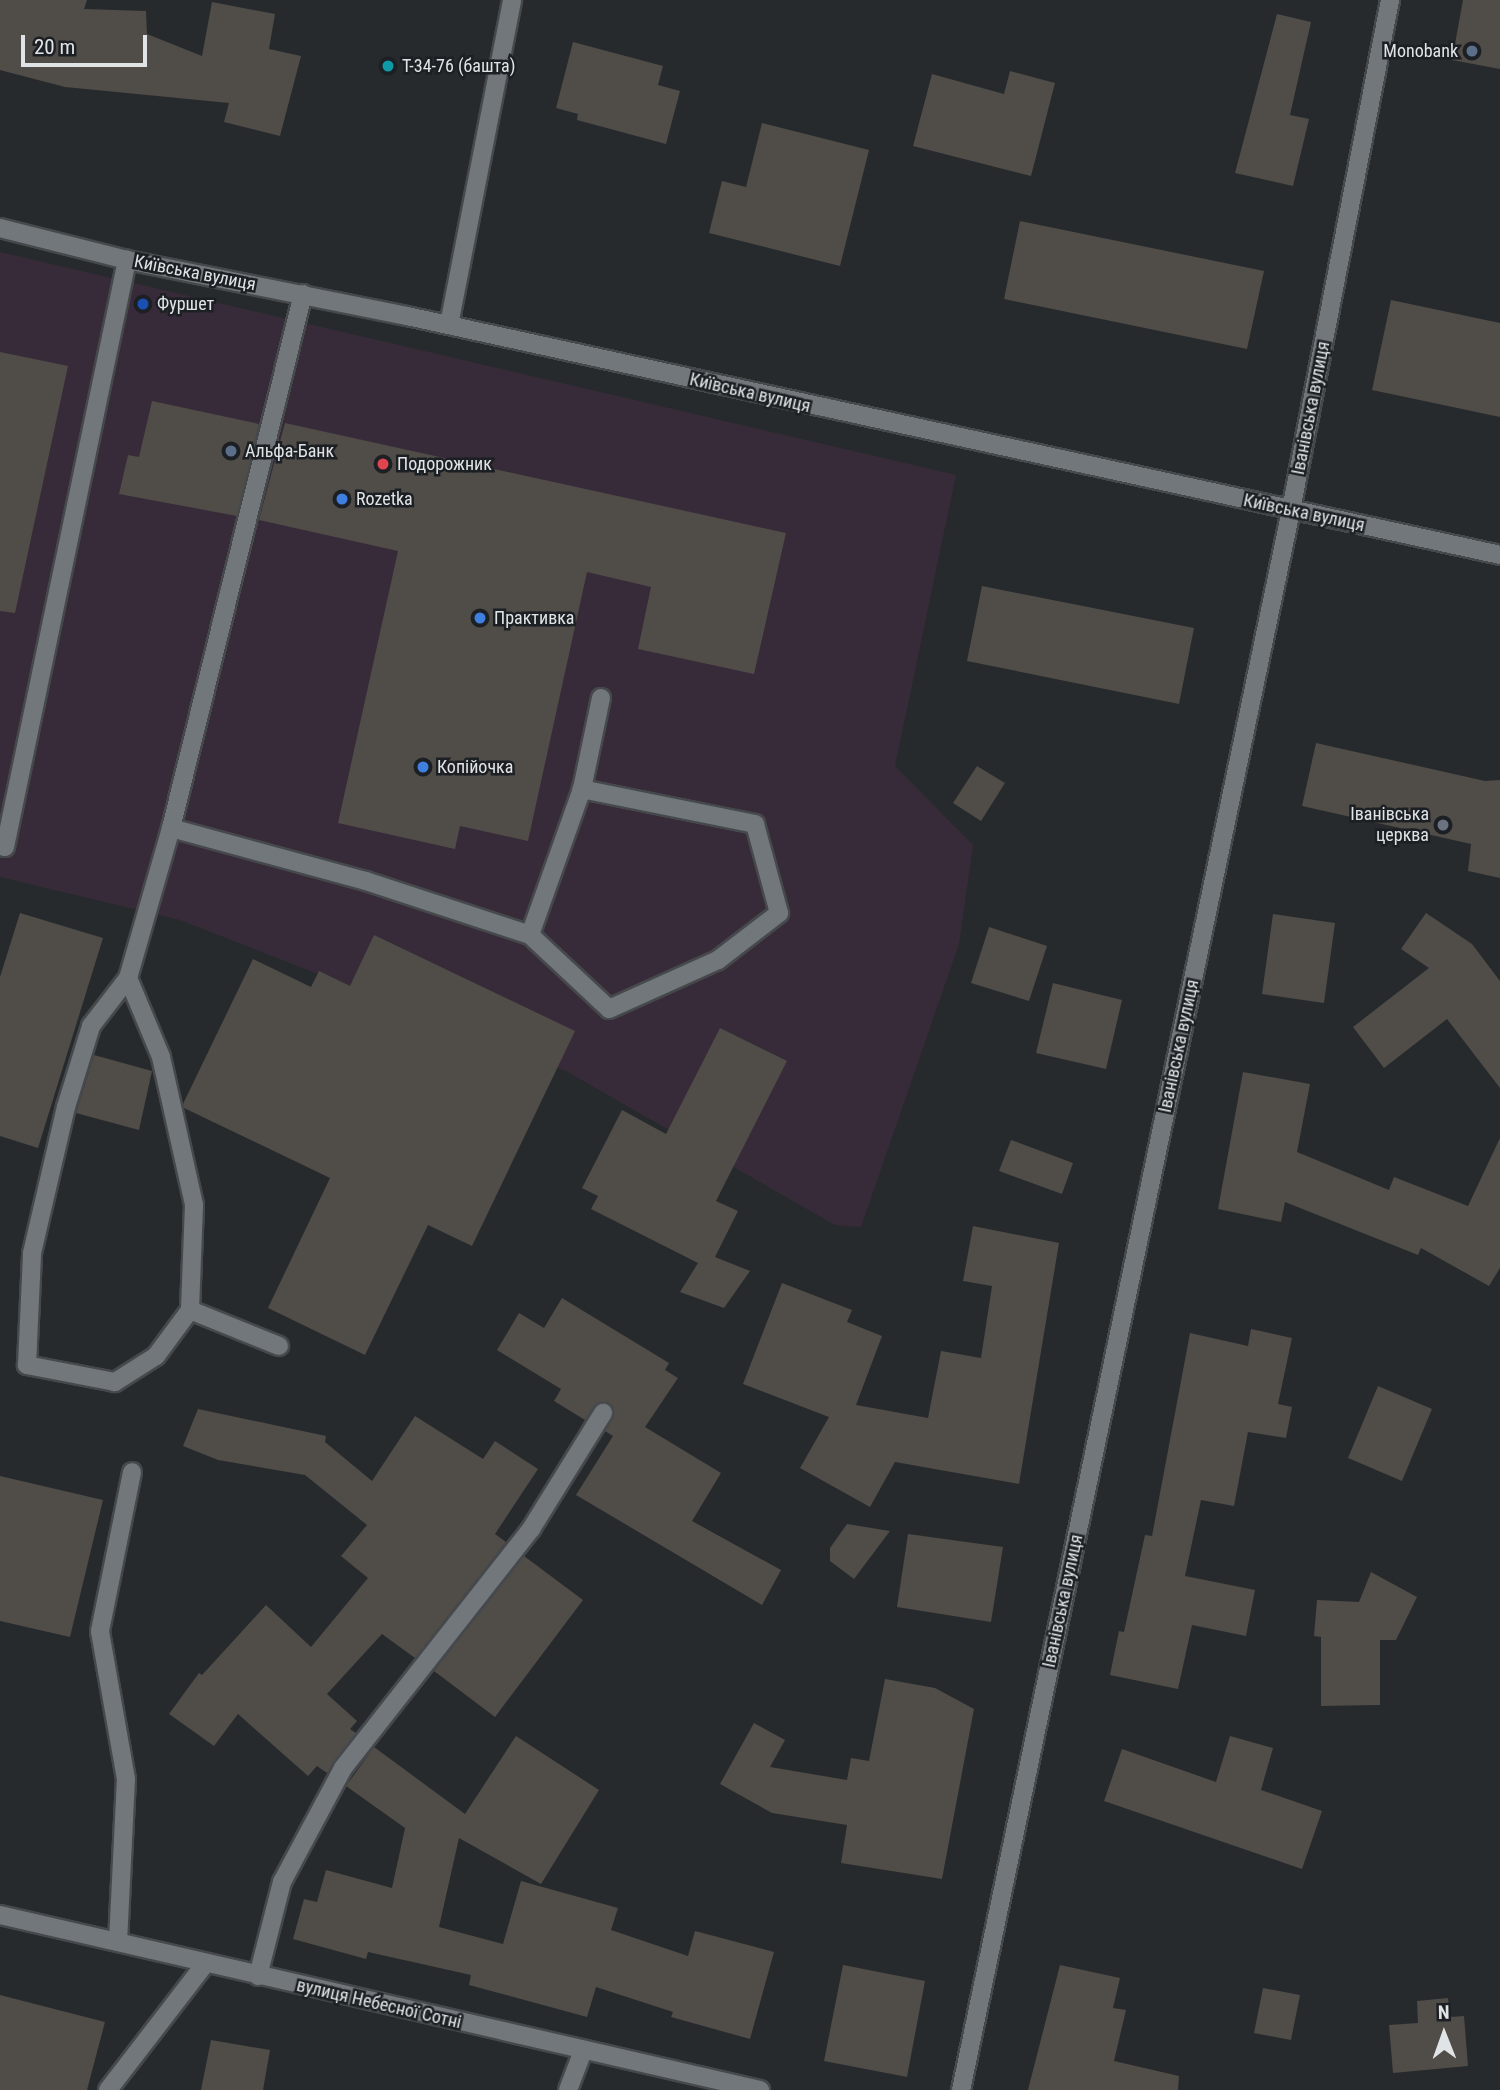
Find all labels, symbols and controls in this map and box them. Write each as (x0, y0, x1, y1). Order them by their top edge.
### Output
scale bar (24, 21, 150, 65)
text: 20 m (34, 35, 75, 59)
place label: Monobank (1383, 40, 1458, 62)
marker: Monobank (1464, 43, 1480, 59)
place label: Т-34-76 (башта) (402, 55, 515, 77)
marker: Т-34-76 (башта) (380, 58, 396, 74)
street label: Київська вулиця (132, 251, 258, 295)
place label: Фуршет (157, 293, 214, 315)
marker: Фуршет (135, 296, 151, 312)
street label: Іванівська вулиця (1287, 339, 1335, 477)
street label: Київська вулиця (687, 369, 813, 417)
place label: Альфа-Банк (245, 440, 334, 462)
marker: Альфа-Банк (223, 443, 239, 459)
place label: Подорожник (397, 453, 492, 475)
marker: Подорожник (375, 456, 391, 472)
place label: Rozetka (356, 488, 413, 510)
street label: Київська вулиця (1241, 490, 1367, 536)
marker: Rozetka (334, 491, 350, 507)
place label: Практивка (494, 607, 574, 629)
marker: Практивка (472, 610, 488, 626)
place label: Копійочка (437, 756, 513, 778)
marker: Копійочка (415, 759, 431, 775)
place label: Іванівська церква (1350, 804, 1429, 846)
marker: Іванівська церква (1435, 817, 1451, 833)
street label: Іванівська вулиця (1154, 977, 1204, 1115)
street label: Іванівська вулиця (1038, 1532, 1088, 1670)
street label: вулиця Небесної Сотні (295, 1975, 463, 2033)
north arrow (1409, 1999, 1479, 2069)
text: N (1438, 2001, 1450, 2024)

